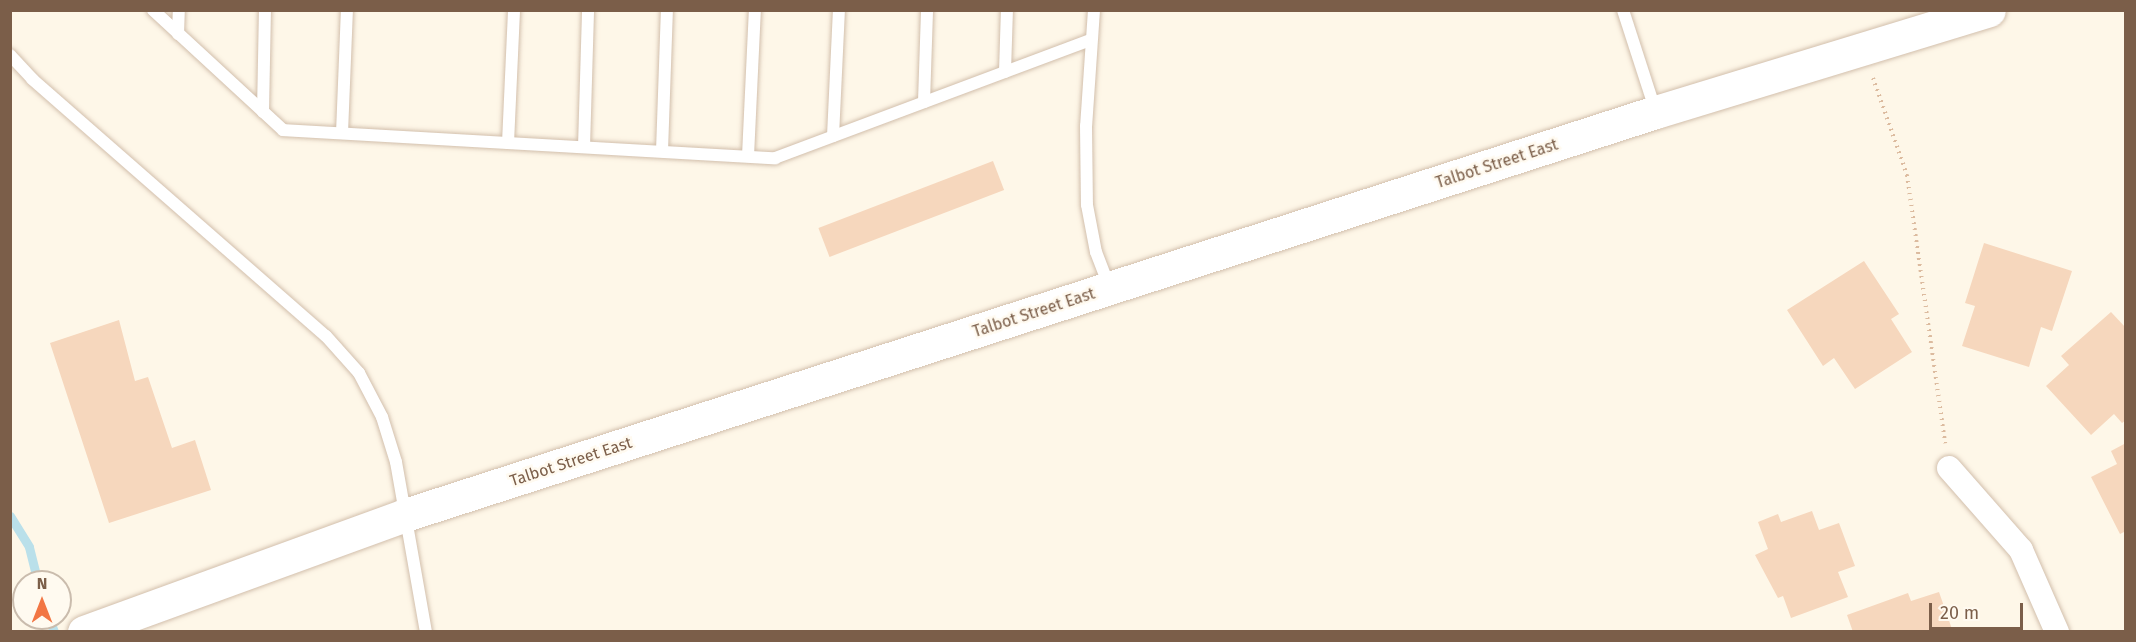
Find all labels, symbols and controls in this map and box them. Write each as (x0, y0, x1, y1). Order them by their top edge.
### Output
street label: Talbot Street East (1433, 135, 1561, 193)
street label: Talbot Street East (970, 284, 1098, 342)
street label: Talbot Street East (507, 433, 635, 491)
north arrow (12, 570, 72, 630)
text: N (37, 574, 47, 593)
scale bar (1932, 591, 2026, 629)
text: 20 m (1940, 602, 1979, 624)

